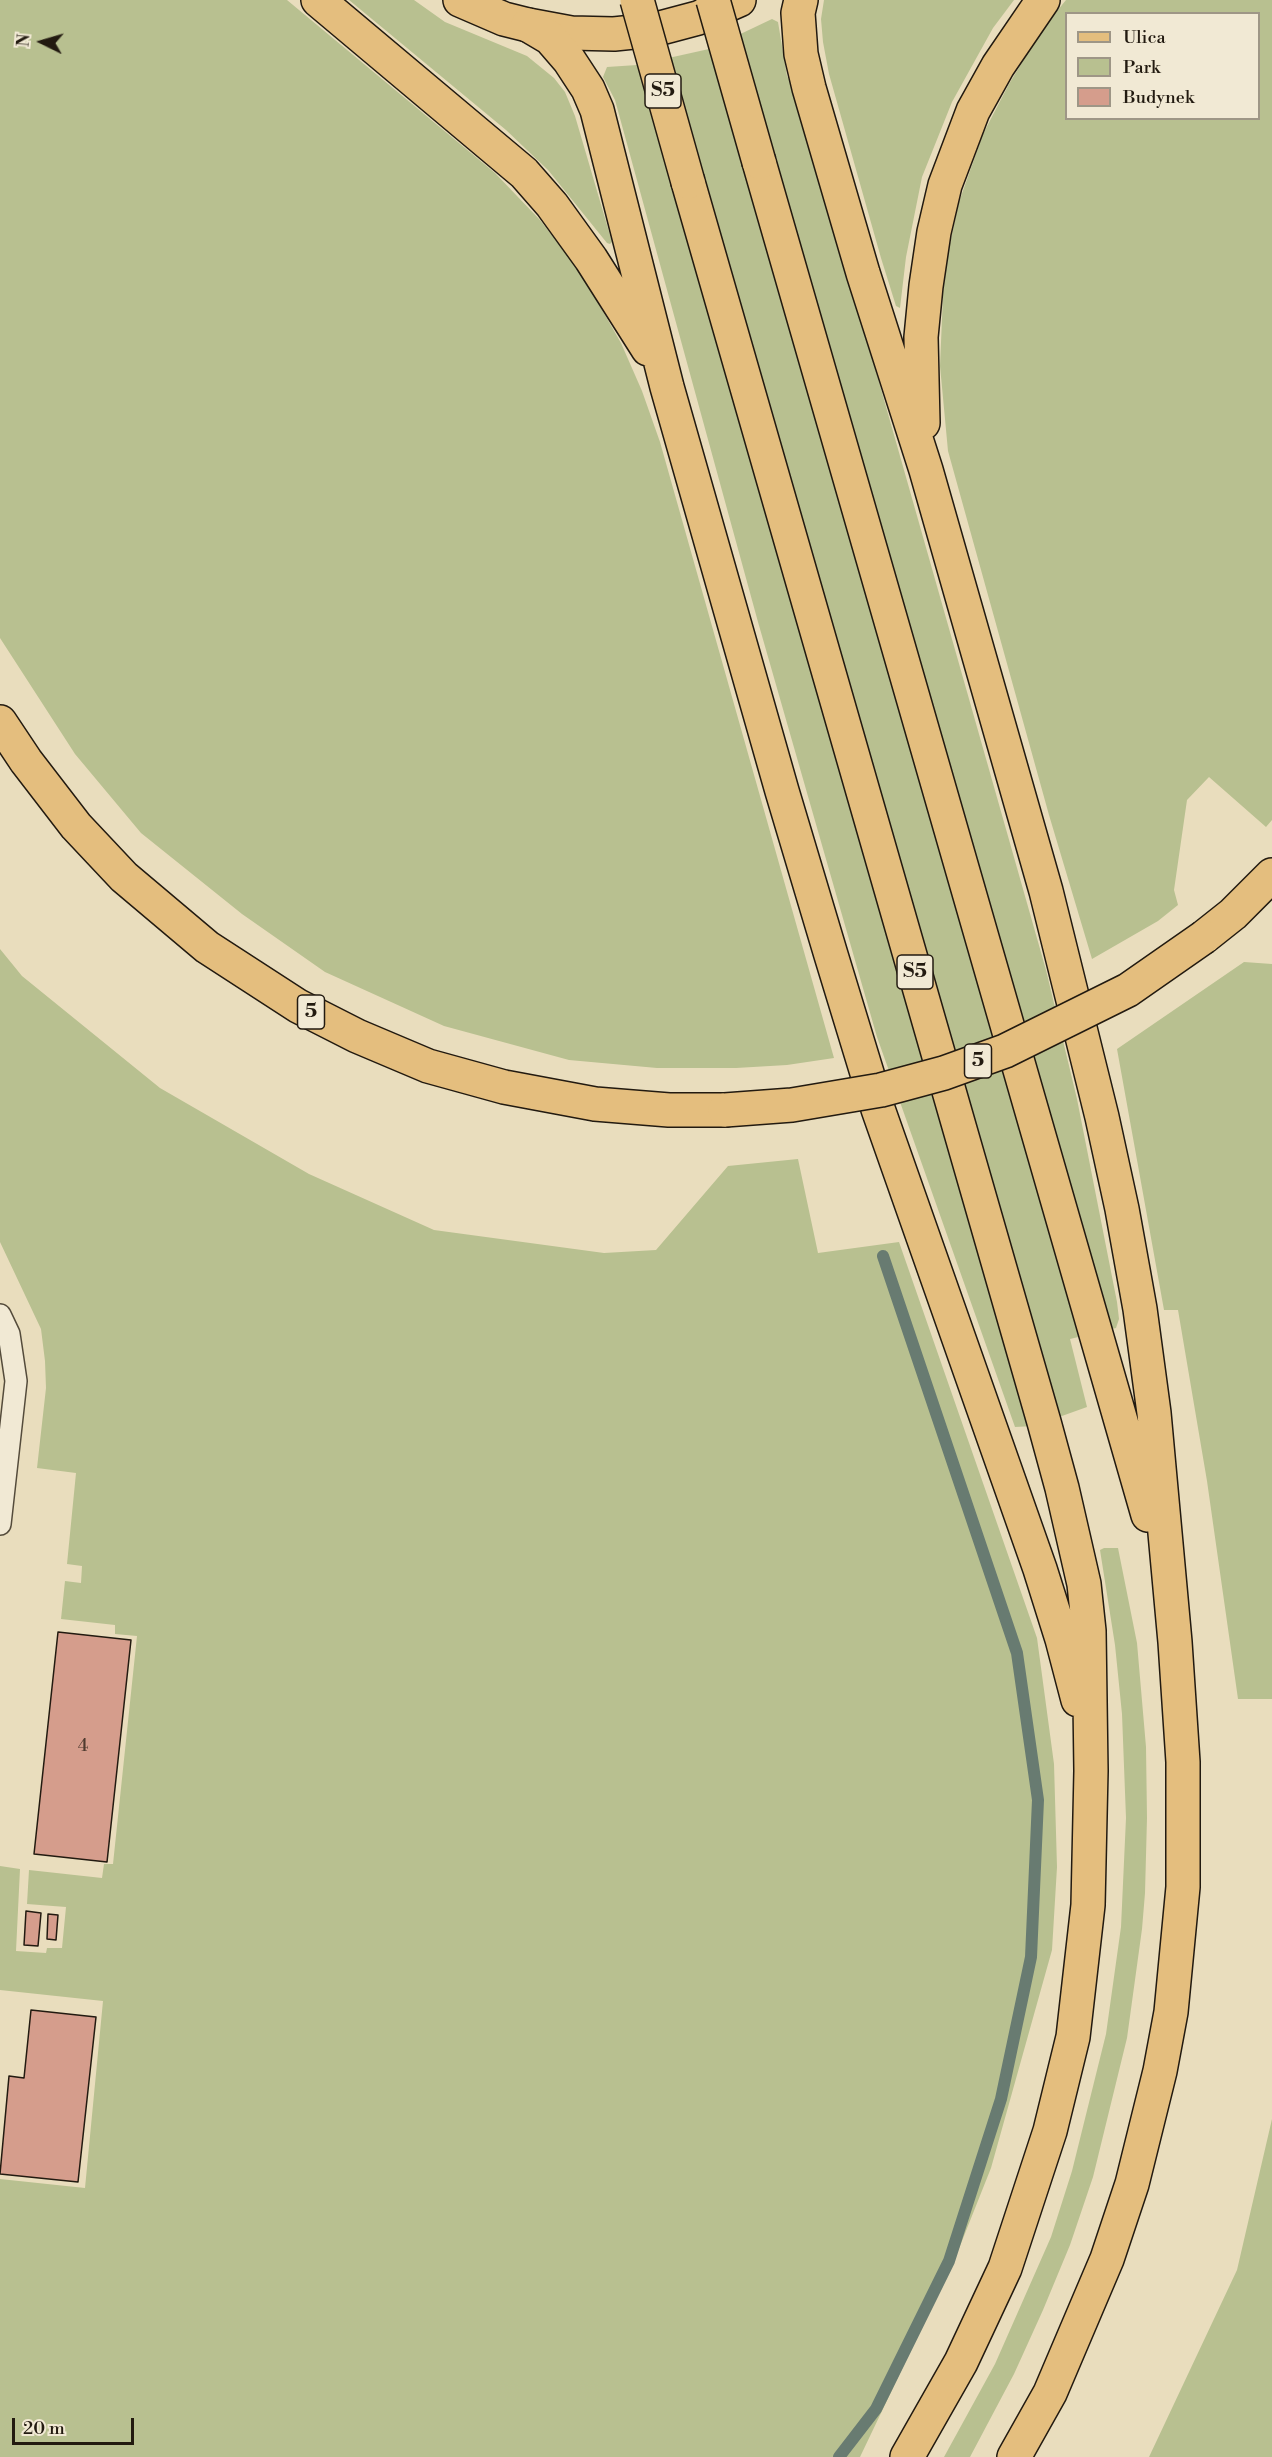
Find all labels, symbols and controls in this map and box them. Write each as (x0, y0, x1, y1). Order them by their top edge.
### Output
north arrow (12, 12, 72, 72)
legend (1065, 12, 1260, 120)
text: Ulica (1123, 26, 1166, 49)
text: N (14, 33, 35, 48)
text: Park (1123, 56, 1160, 79)
road number: S5 (645, 74, 681, 108)
text: Budynek (1123, 86, 1194, 109)
road number: S5 (897, 955, 933, 989)
road number: 5 (298, 995, 324, 1029)
road number: 5 (964, 1044, 992, 1078)
house number: 4 (78, 1736, 88, 1758)
scale bar (15, 2406, 136, 2444)
text: 20 m (23, 2417, 65, 2440)

